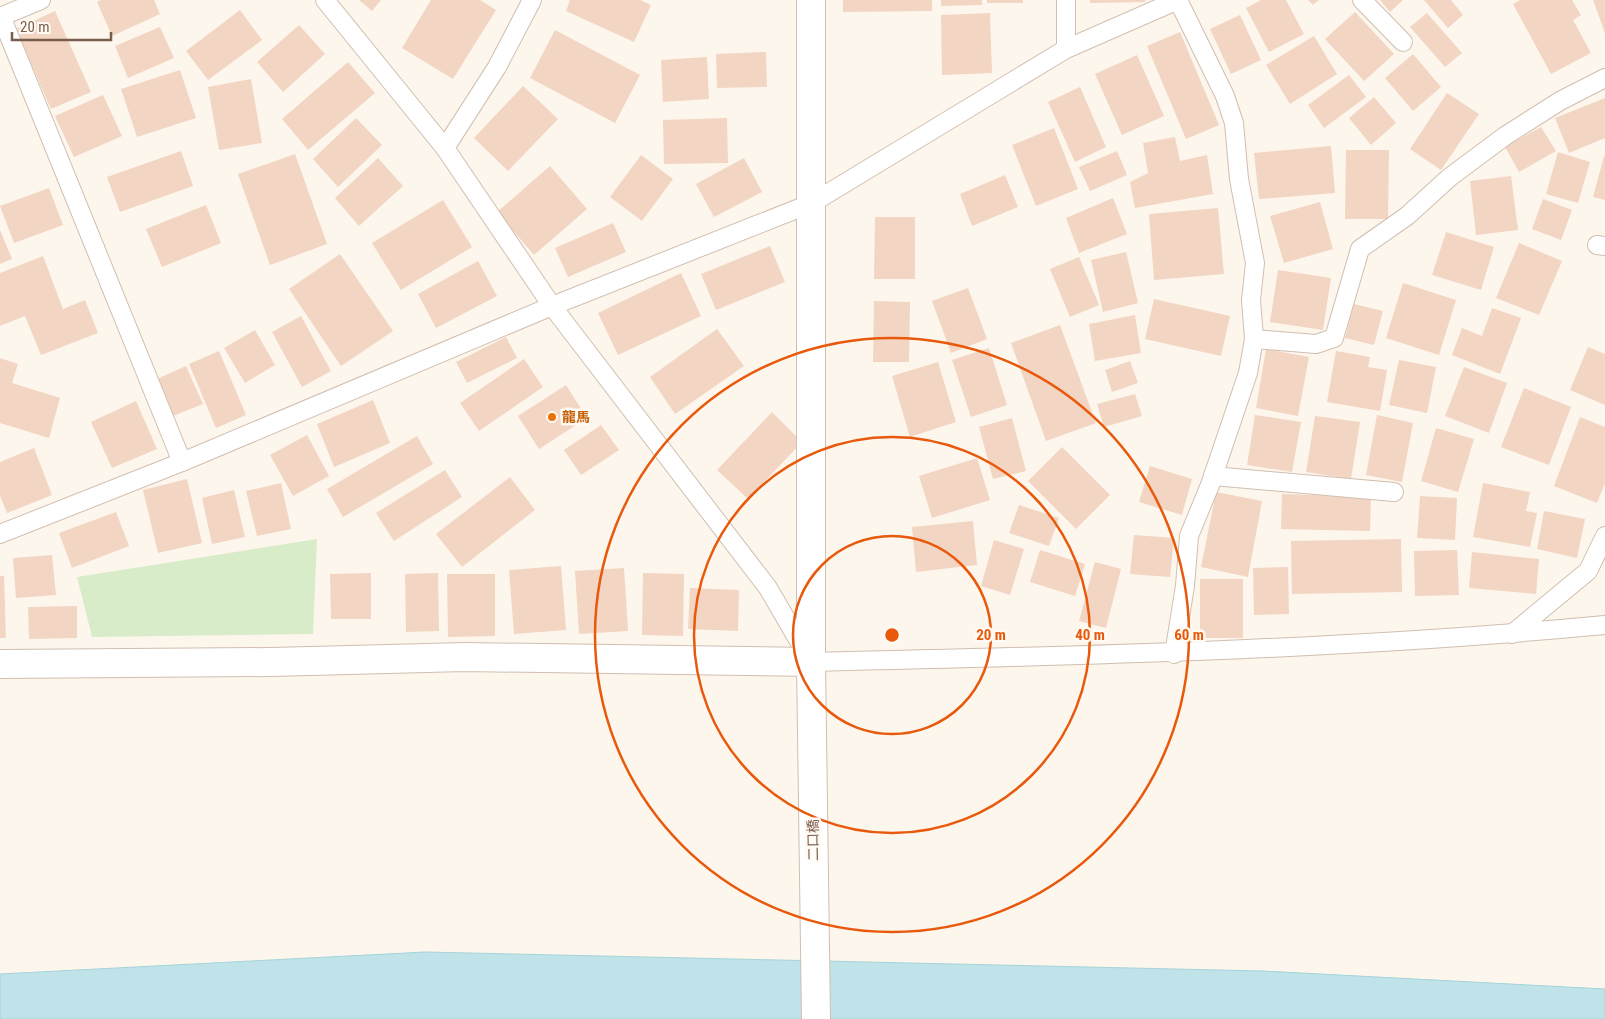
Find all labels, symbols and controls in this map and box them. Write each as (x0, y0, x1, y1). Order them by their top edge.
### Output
scale bar (12, 10, 111, 42)
text: 20 m (20, 18, 50, 36)
place label: 龍馬 (562, 409, 590, 425)
marker: 龍馬 (546, 411, 558, 423)
centre of rings (883, 626, 901, 644)
text: 20 m (976, 626, 1006, 644)
text: 40 m (1075, 626, 1105, 644)
text: 60 m (1174, 626, 1204, 644)
street label: 二口橋 (805, 819, 821, 861)

